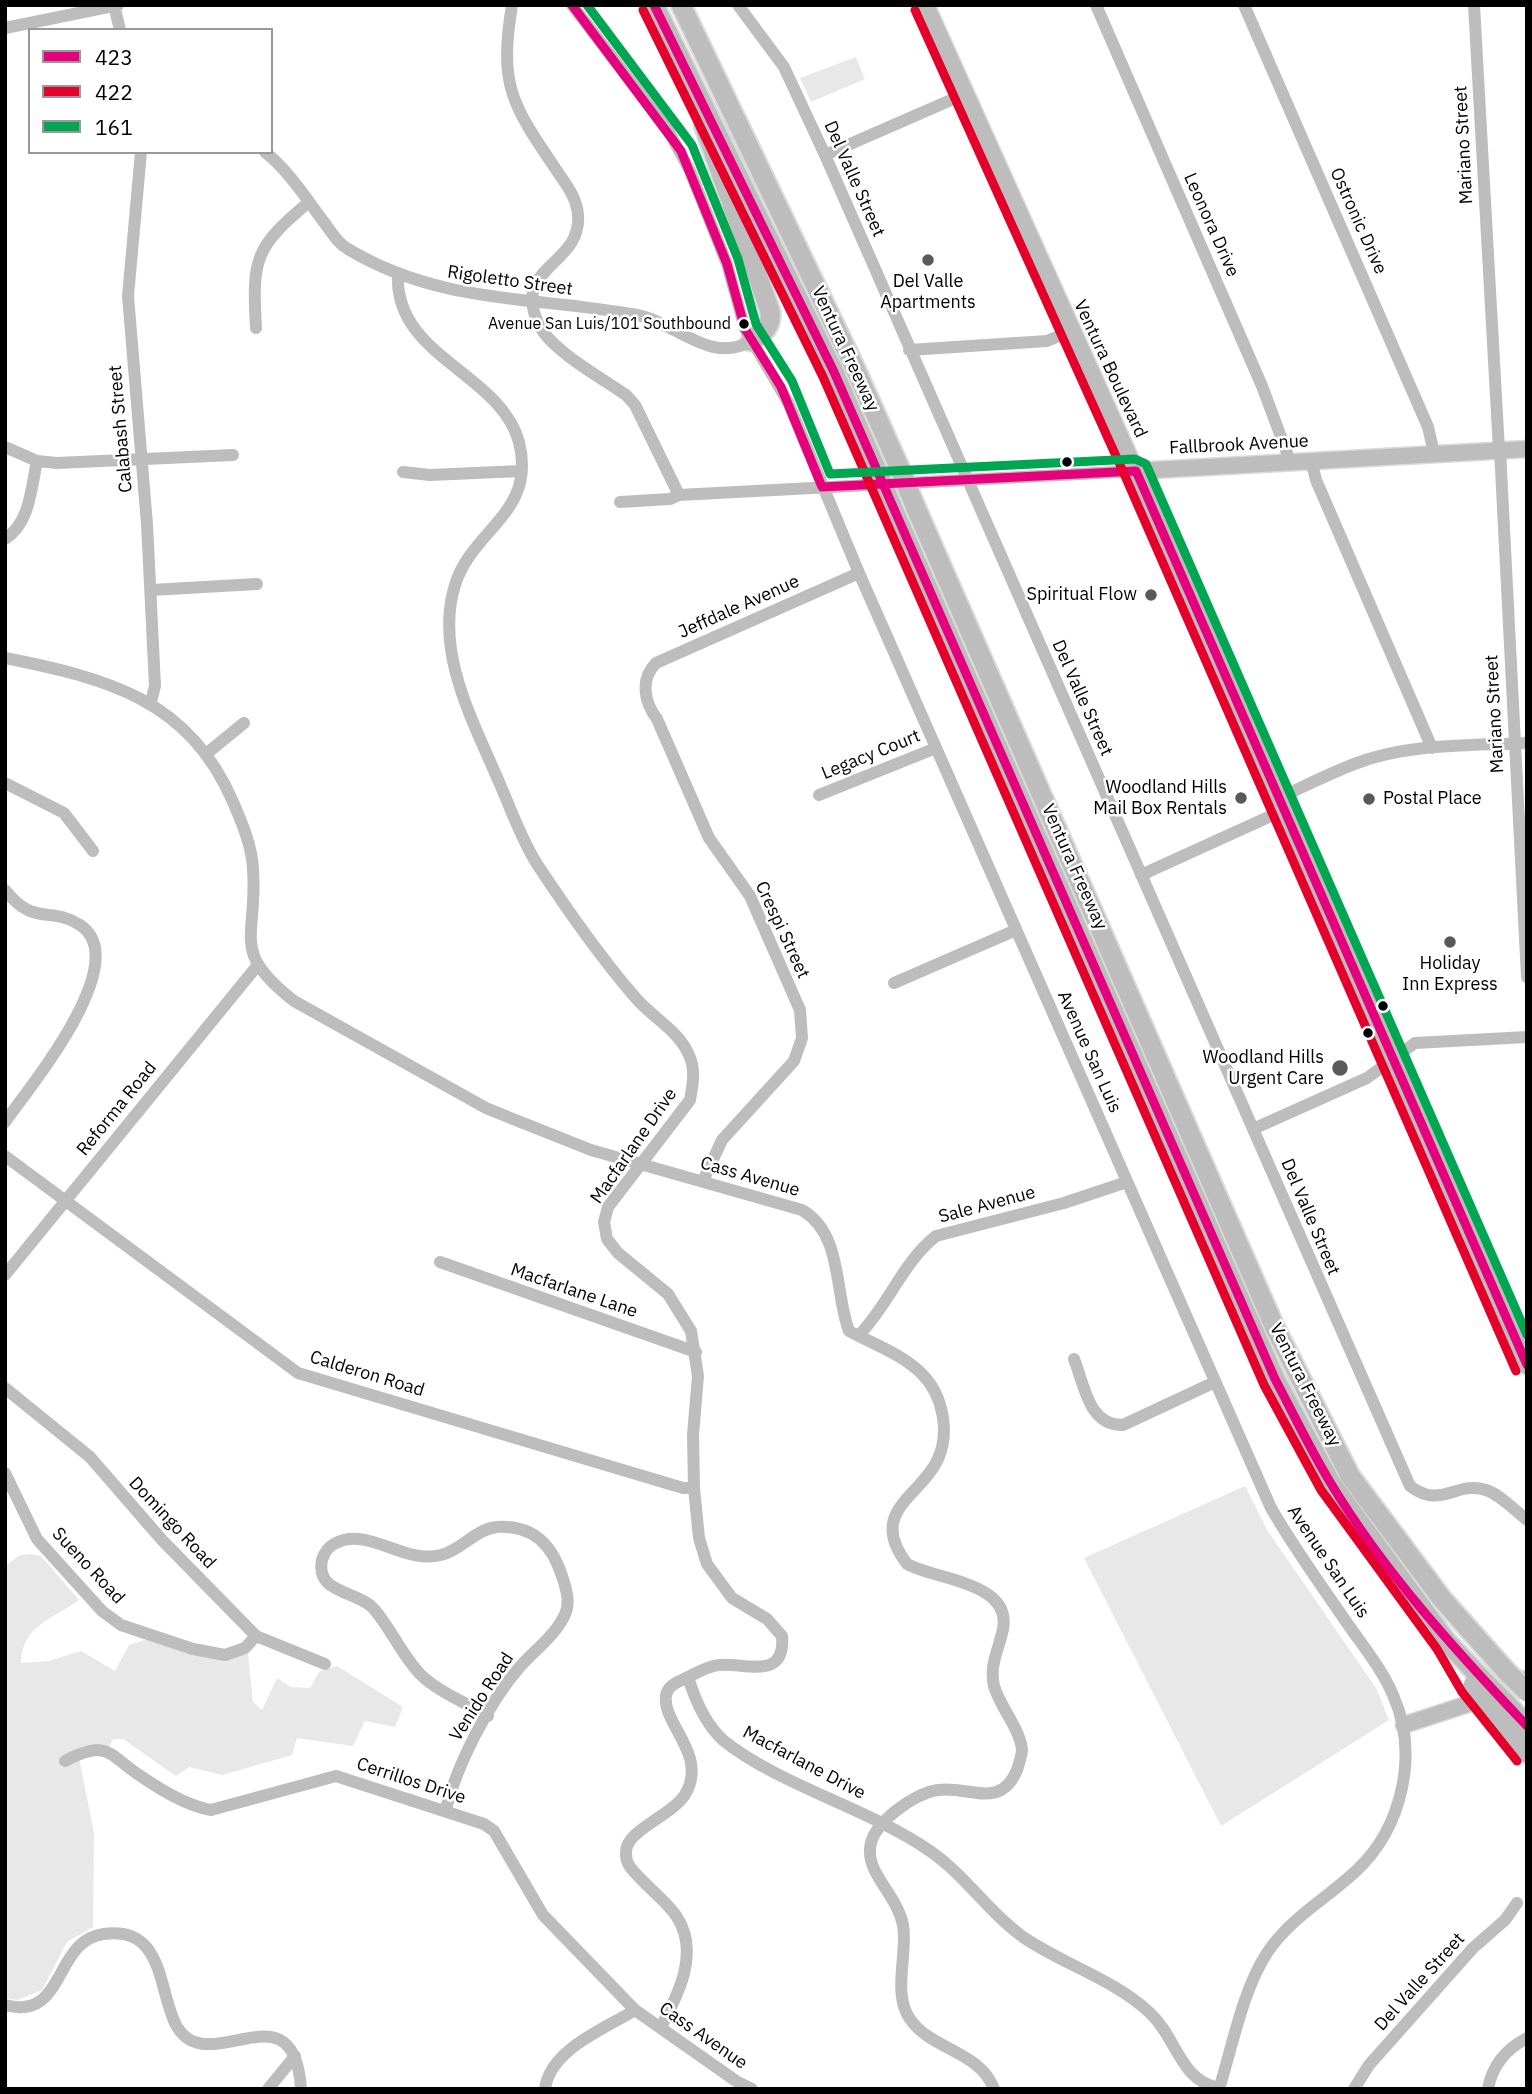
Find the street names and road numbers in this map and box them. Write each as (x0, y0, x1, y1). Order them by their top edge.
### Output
street label: Mariano Street (1450, 85, 1478, 205)
street label: Del Valle Street (819, 118, 889, 240)
street label: Ostronic Drive (1325, 164, 1391, 278)
street label: Leonora Drive (1179, 170, 1243, 280)
street label: Rigoletto Street (446, 262, 574, 300)
street label: Ventura Freeway (807, 283, 883, 415)
street label: Ventura Boulevard (1069, 297, 1151, 441)
street label: Calabash Street (105, 364, 137, 494)
street label: Fallbrook Avenue (1169, 431, 1309, 459)
street label: Jeffdale Avenue (675, 571, 803, 643)
street label: Del Valle Street (1047, 637, 1117, 759)
street label: Mariano Street (1481, 654, 1509, 774)
street label: Legacy Court (818, 725, 924, 785)
street label: Ventura Freeway (1037, 801, 1111, 933)
street label: Crespi Street (750, 878, 814, 982)
street label: Avenue San Luis (1052, 988, 1126, 1116)
street label: Reforma Road (73, 1058, 161, 1160)
street label: Macfarlane Drive (586, 1084, 682, 1208)
street label: Cass Avenue (698, 1152, 802, 1202)
street label: Del Valle Street (1276, 1156, 1344, 1278)
street label: Sale Avenue (936, 1182, 1038, 1228)
street label: Macfarlane Lane (508, 1259, 640, 1323)
street label: Ventura Freeway (1265, 1320, 1345, 1450)
street label: Calderon Road (307, 1346, 427, 1402)
street label: Domingo Road (124, 1473, 220, 1573)
street label: Avenue San Luis (1282, 1502, 1374, 1622)
street label: Sueno Road (47, 1523, 129, 1609)
street label: Venido Road (445, 1649, 519, 1745)
street label: Macfarlane Drive (739, 1722, 869, 1804)
street label: Cerrillos Drive (354, 1753, 468, 1809)
street label: Del Valle Street (1370, 1929, 1470, 2035)
street label: Cass Avenue (655, 1998, 751, 2074)

